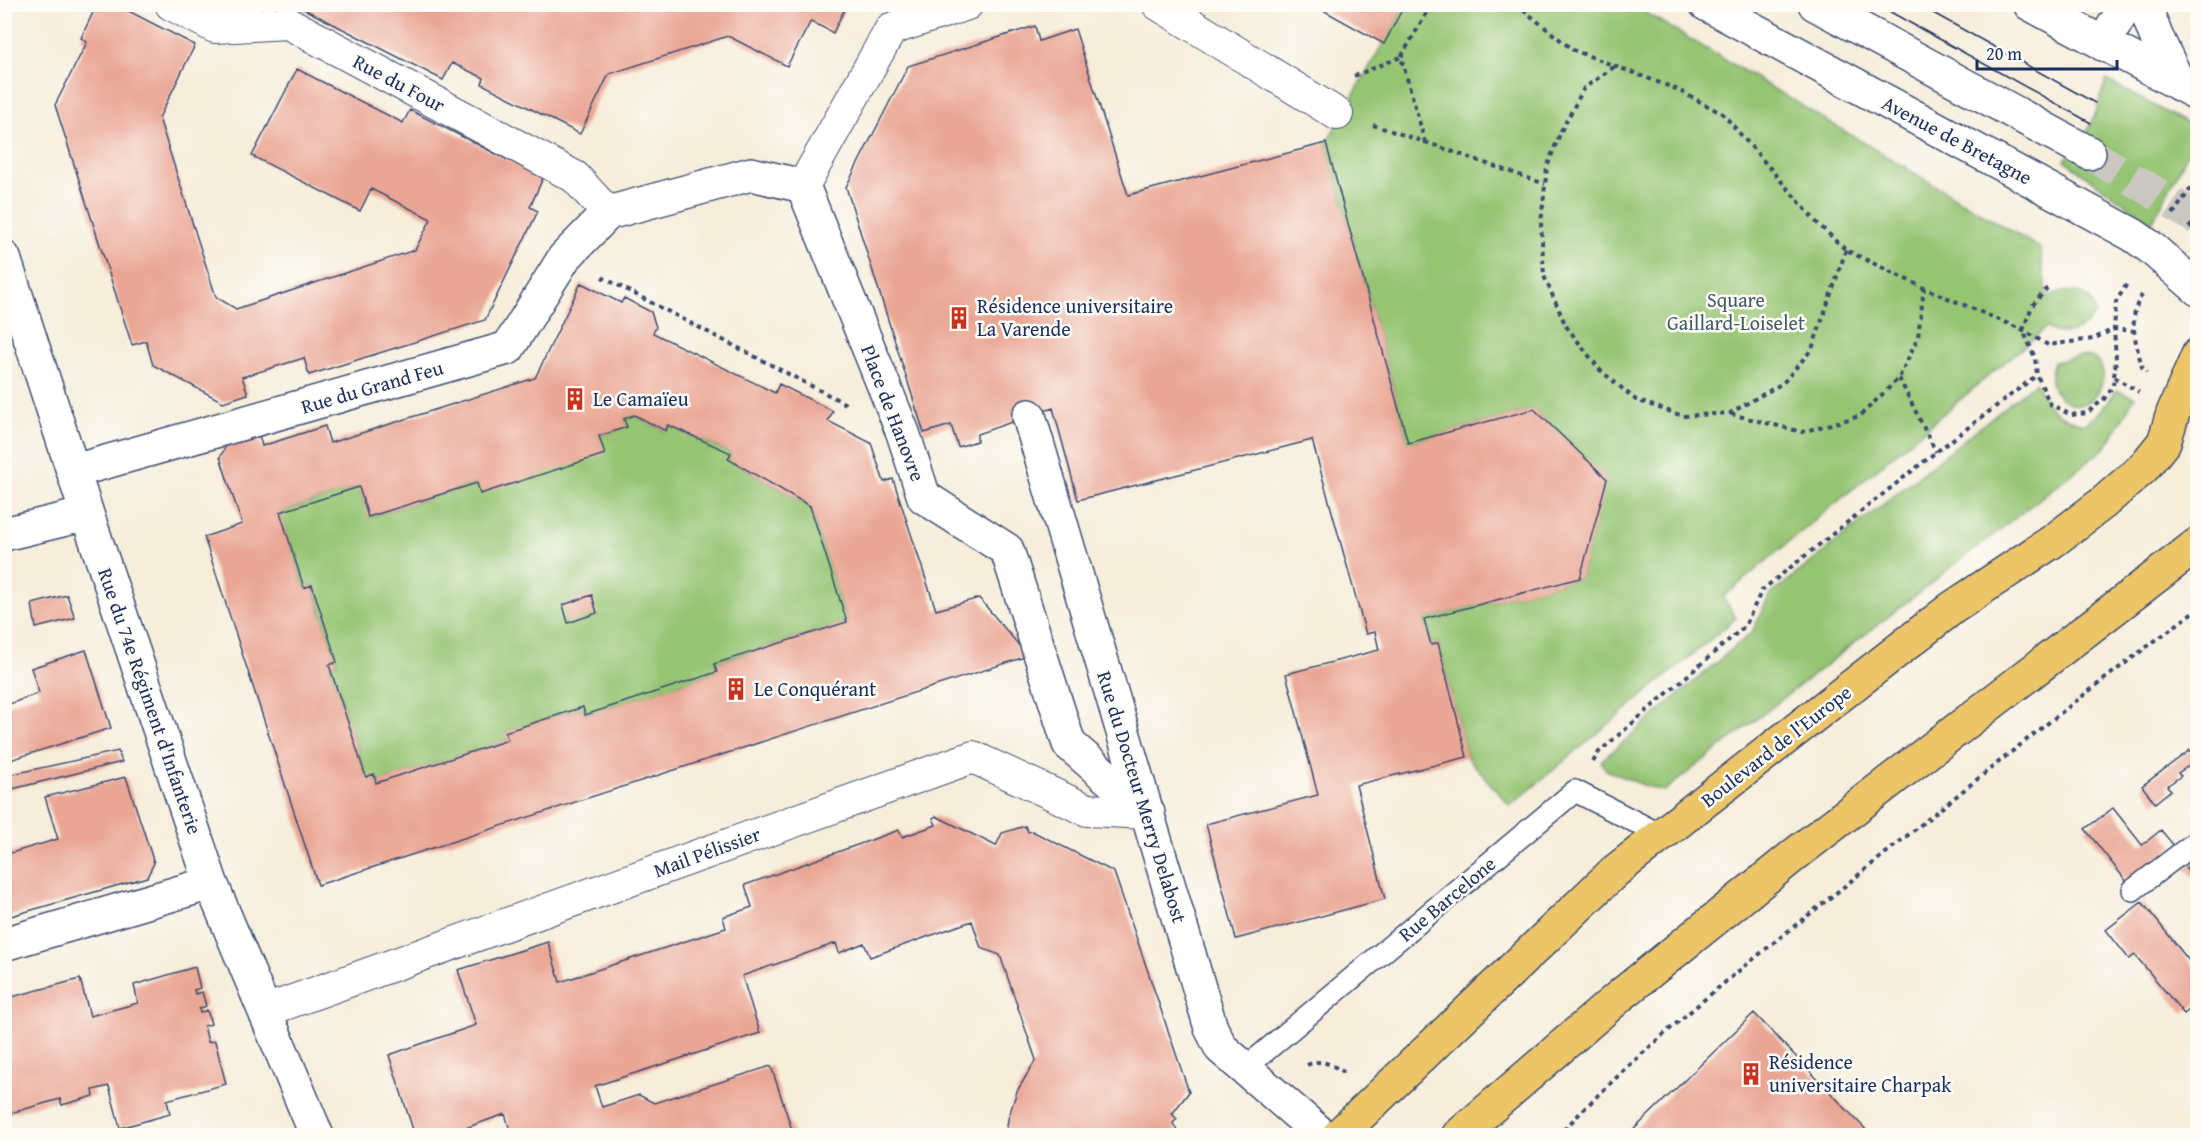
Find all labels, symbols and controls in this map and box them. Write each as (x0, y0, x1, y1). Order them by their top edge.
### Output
scale bar (1977, 33, 2116, 71)
text: 20 m (1986, 40, 2022, 67)
street label: Rue du Four (348, 46, 450, 119)
street label: Avenue de Bretagne (1877, 88, 2037, 191)
park label: Square Gaillard-Loiselet (1667, 285, 1805, 337)
place label: Résidence universitaire La Varende (977, 291, 1173, 343)
building icon: Résidence universitaire La Varende (946, 305, 972, 331)
street label: Place de Hanovre (854, 340, 933, 485)
street label: Rue du Grand Feu (297, 352, 447, 421)
place label: Le Camaïeu (593, 384, 689, 413)
building icon: Le Camaïeu (562, 386, 588, 412)
street label: Rue du 74e Régiment d'Infanterie (91, 564, 210, 838)
street label: Rue du Docteur Merry Delabost (1090, 667, 1195, 926)
place label: Le Conquérant (754, 674, 876, 703)
building icon: Le Conquérant (723, 676, 749, 702)
street label: Boulevard de l'Europe (1694, 678, 1857, 814)
street label: Mail Pélissier (649, 819, 764, 884)
street label: Rue Barcelone (1392, 849, 1502, 948)
place label: Résidence universitaire Charpak (1769, 1047, 1952, 1099)
building icon: Résidence universitaire Charpak (1738, 1061, 1764, 1087)

